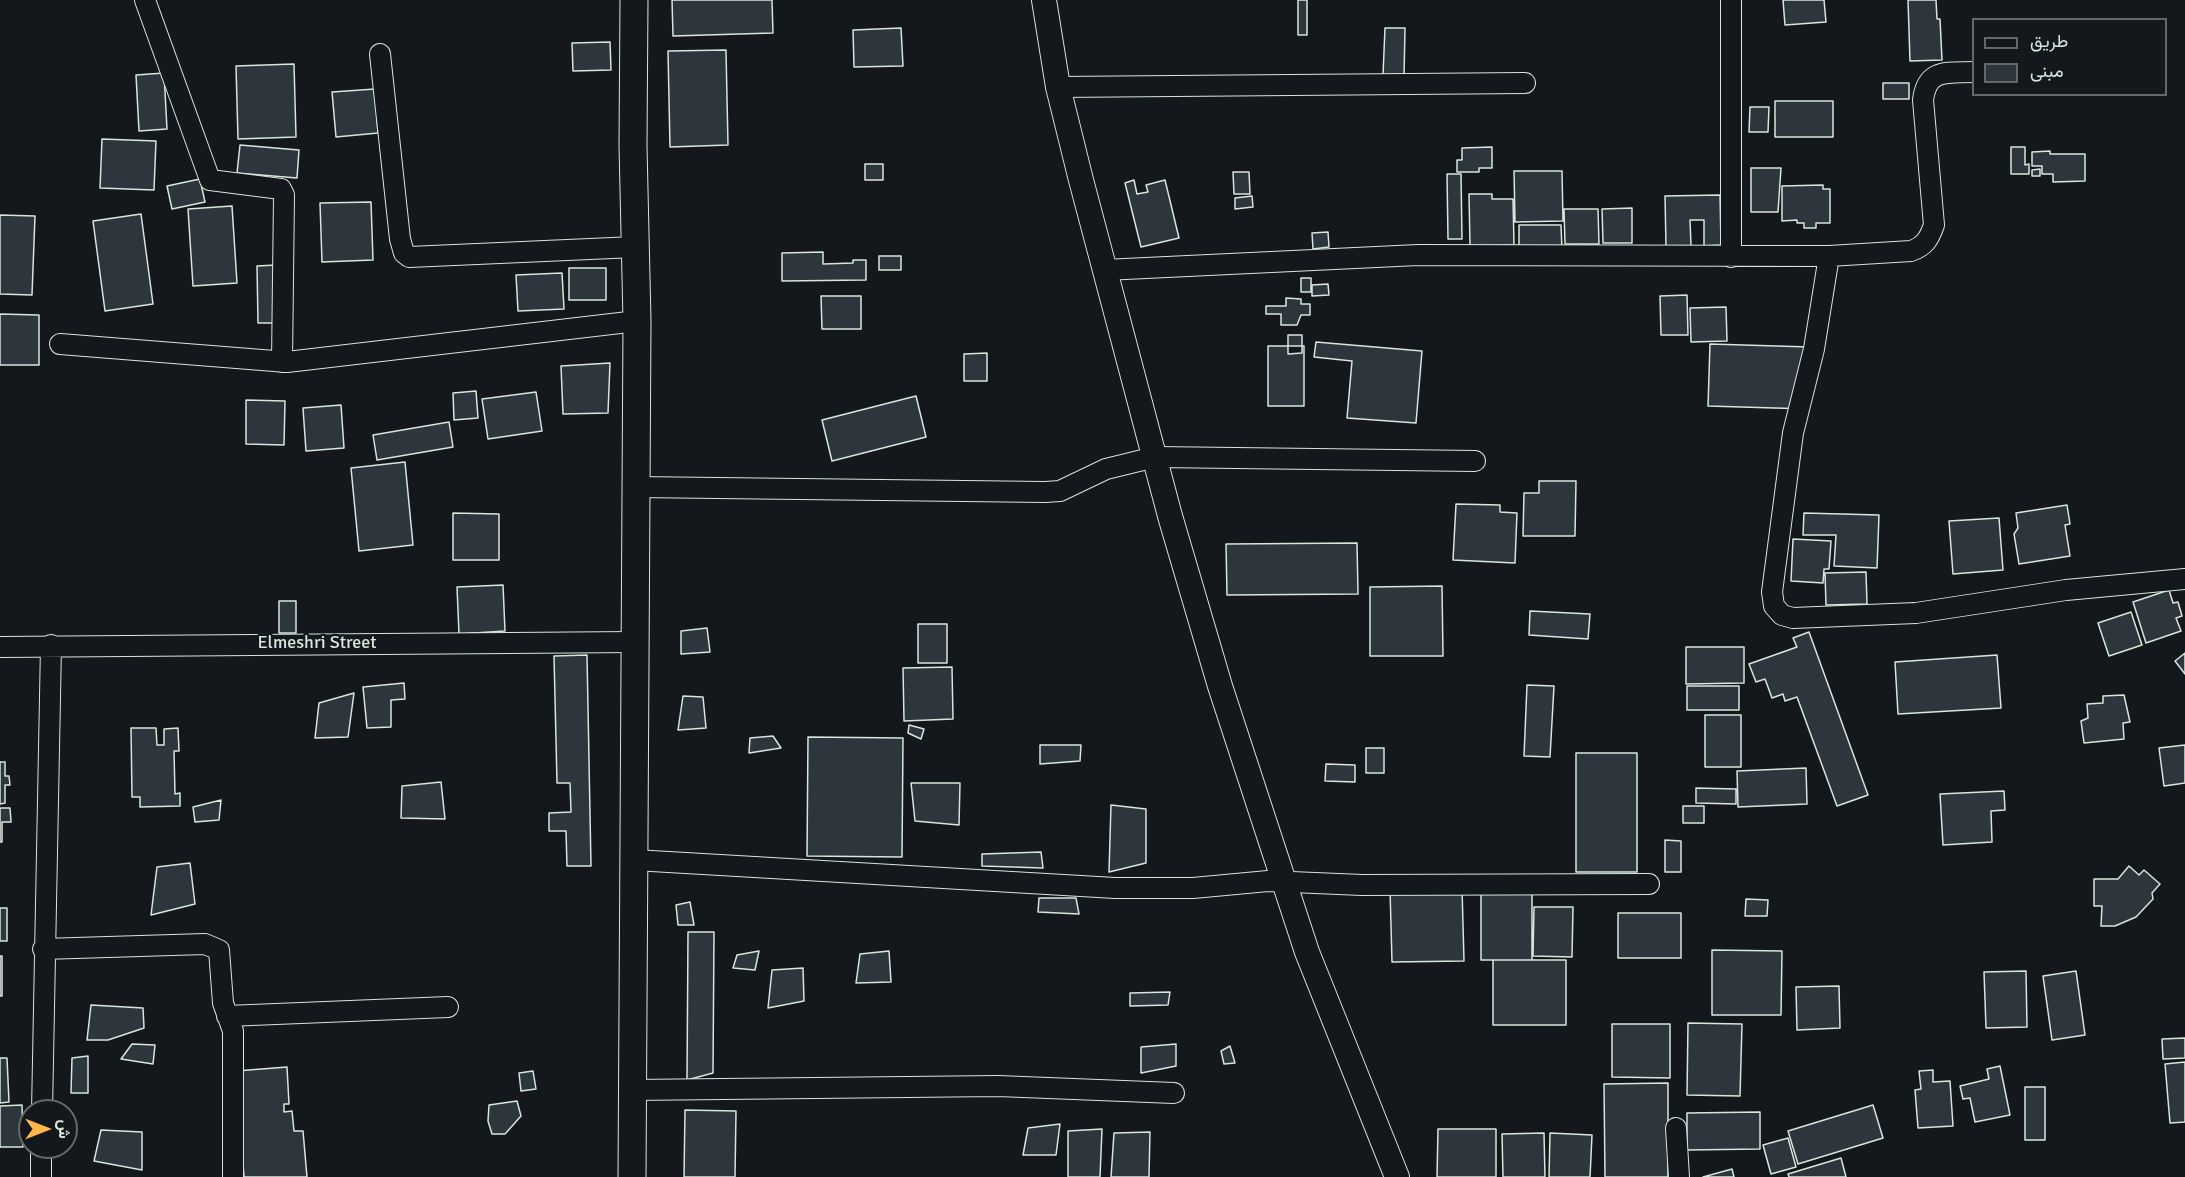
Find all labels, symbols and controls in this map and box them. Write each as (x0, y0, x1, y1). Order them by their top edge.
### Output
legend (1972, 18, 2167, 96)
text: طريق (2030, 30, 2068, 52)
text: مبنى (2030, 60, 2064, 82)
street label: Elmeshri Street (257, 632, 377, 654)
north arrow (18, 1099, 78, 1159)
text: ش (54, 1119, 74, 1139)

